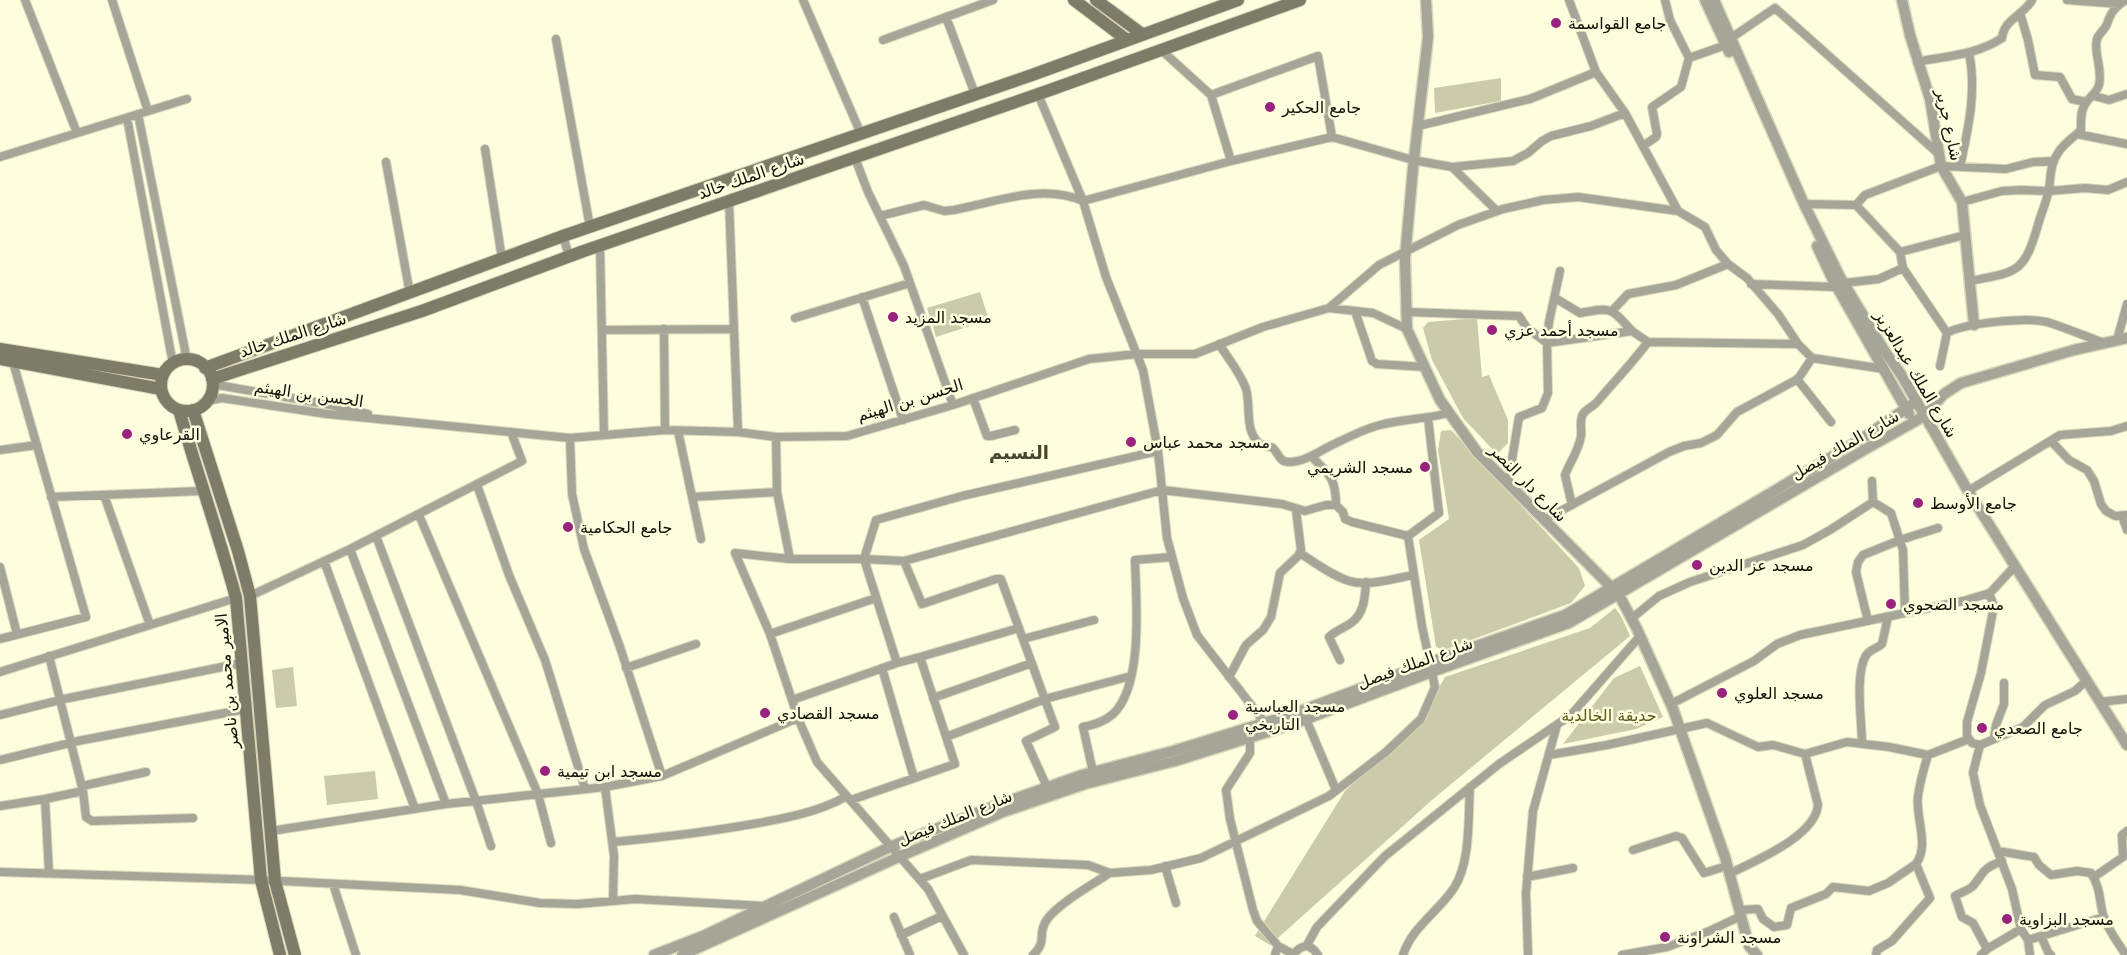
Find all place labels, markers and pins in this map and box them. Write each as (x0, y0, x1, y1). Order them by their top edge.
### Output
place label: جامع القواسمة (1568, 14, 1666, 34)
marker: جامع القواسمة (1549, 16, 1563, 30)
place label: جامع الحكير (1281, 98, 1361, 118)
marker: جامع الحكير (1263, 100, 1277, 114)
place label: مسجد المزيد (905, 308, 992, 328)
marker: مسجد المزيد (886, 310, 900, 324)
place label: مسجد أحمد عزي (1504, 320, 1619, 341)
marker: مسجد أحمد عزي (1485, 323, 1499, 337)
place label: القرعاوي (139, 425, 200, 445)
marker: القرعاوي (120, 427, 134, 441)
place label: مسجد محمد عباس (1143, 433, 1270, 452)
marker: مسجد محمد عباس (1124, 435, 1138, 449)
place label: مسجد الشريمي (1307, 458, 1413, 478)
marker: مسجد الشريمي (1418, 460, 1432, 474)
place label: جامع الأوسط (1930, 493, 2017, 514)
marker: جامع الأوسط (1911, 496, 1925, 510)
place label: جامع الحكامية (580, 518, 672, 538)
marker: جامع الحكامية (561, 520, 575, 534)
place label: مسجد عز الدين (1709, 556, 1813, 576)
marker: مسجد عز الدين (1690, 558, 1704, 572)
place label: مسجد الضحوي (1903, 595, 2004, 615)
marker: مسجد الضحوي (1884, 597, 1898, 611)
place label: مسجد العلوي (1734, 684, 1824, 704)
marker: مسجد العلوي (1715, 686, 1729, 700)
place label: مسجد العباسية التاريخي (1245, 697, 1345, 735)
place label: مسجد القصادي (777, 704, 879, 724)
marker: مسجد القصادي (758, 706, 772, 720)
marker: مسجد العباسية التاريخي (1226, 708, 1240, 722)
place label: جامع الصعدي (1994, 719, 2083, 739)
marker: جامع الصعدي (1975, 721, 1989, 735)
place label: مسجد ابن تيمية (557, 762, 662, 782)
marker: مسجد ابن تيمية (538, 764, 552, 778)
place label: مسجد البزاوية (2019, 910, 2114, 930)
marker: مسجد البزاوية (2000, 912, 2014, 926)
place label: مسجد الشراونة (1677, 928, 1781, 948)
marker: مسجد الشراونة (1658, 930, 1672, 944)

